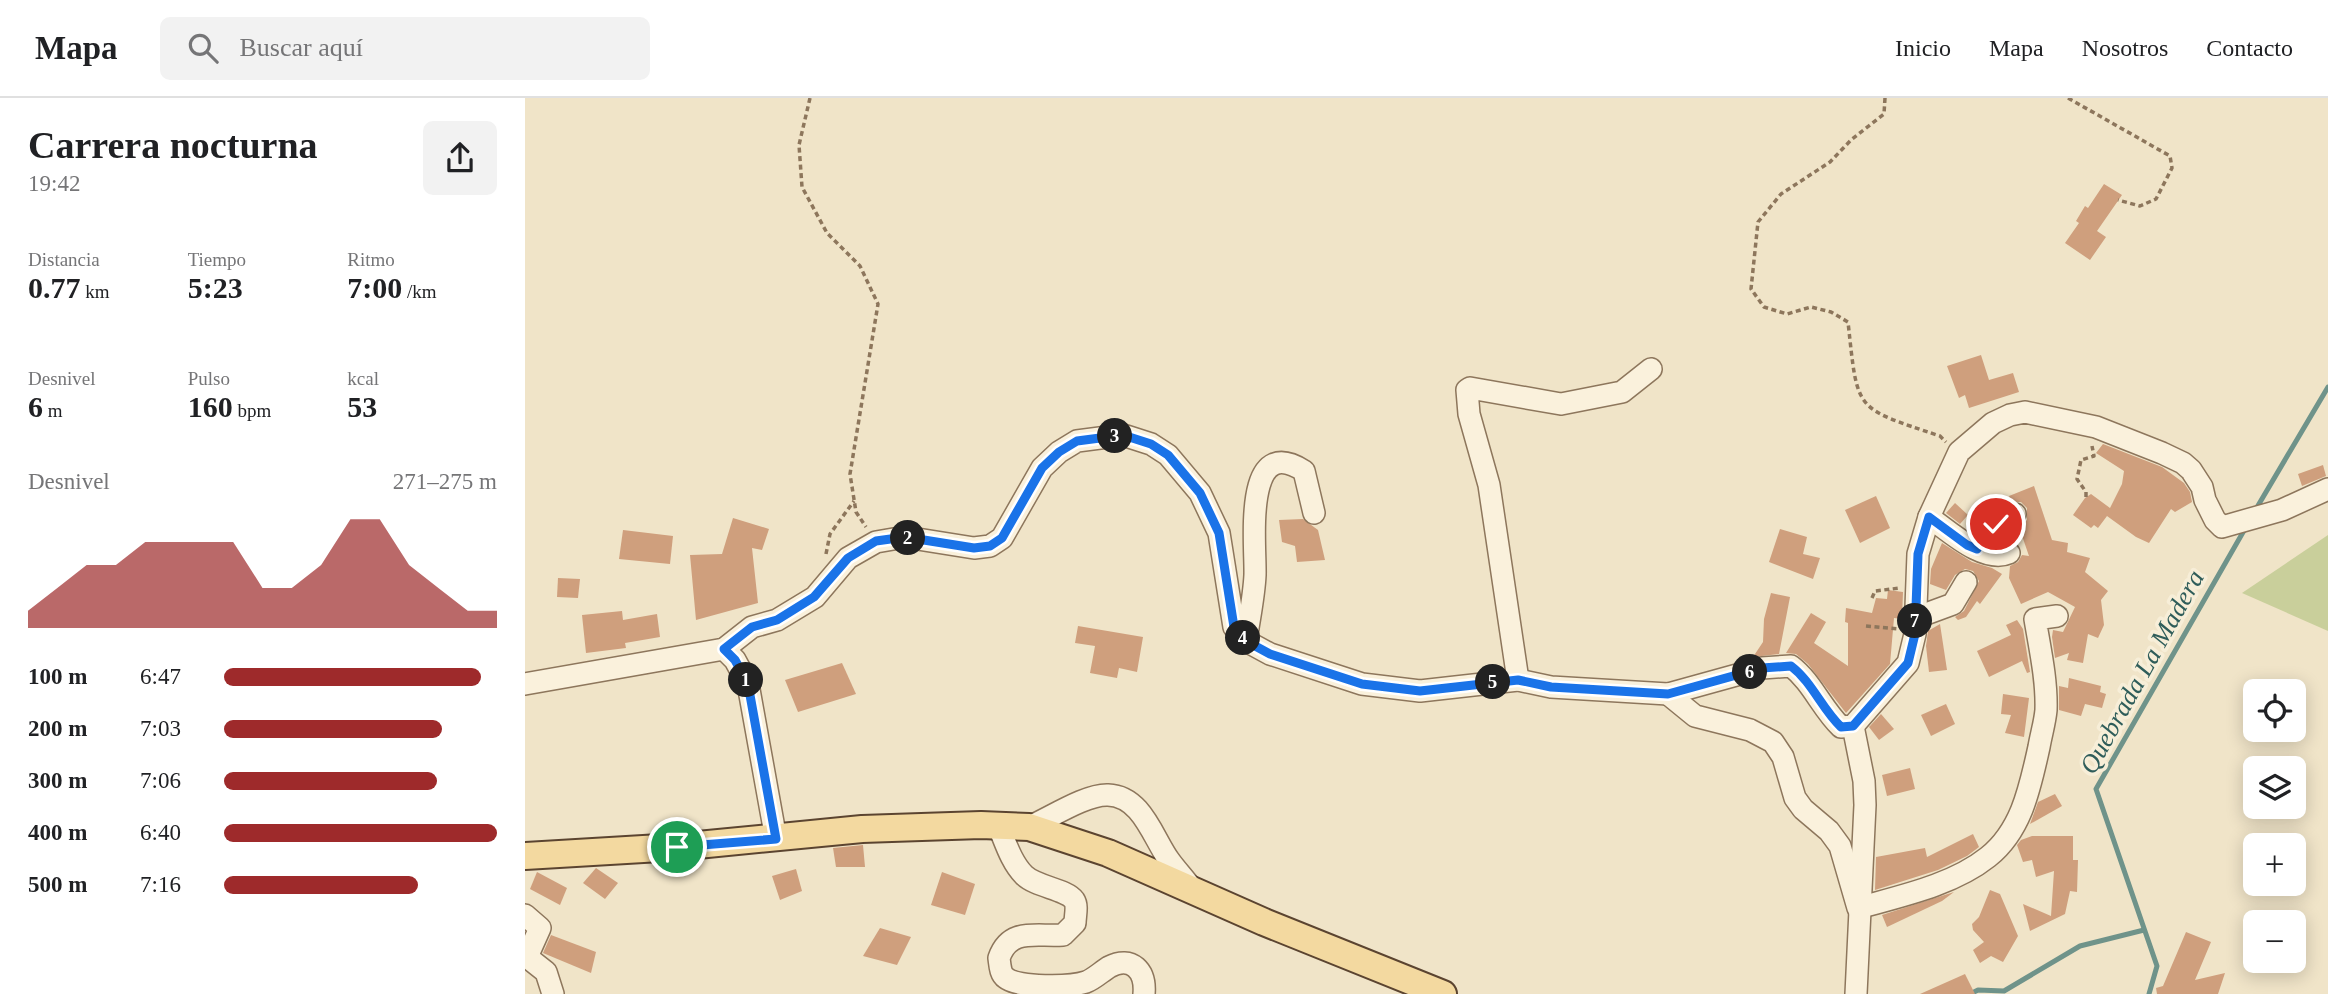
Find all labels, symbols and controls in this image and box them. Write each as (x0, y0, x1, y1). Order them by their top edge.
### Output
search box (160, 17, 650, 80)
icon: search (184, 29, 222, 67)
text: Mapa (35, 30, 118, 66)
text: Buscar aquí (240, 33, 363, 62)
text: Inicio (1895, 35, 1951, 61)
text: Mapa (1989, 35, 2044, 61)
text: Nosotros (2082, 35, 2168, 61)
text: Contacto (2206, 35, 2293, 61)
button: share (423, 121, 497, 195)
text: Carrera nocturna (28, 124, 318, 166)
text: 19:42 (28, 171, 80, 196)
text: Distancia (28, 249, 100, 270)
text: Tiempo (188, 249, 246, 270)
text: Ritmo (347, 249, 395, 270)
text: 0.77 (28, 271, 81, 304)
text: 5:23 (188, 271, 243, 304)
text: 7:00 (347, 271, 402, 304)
text: km (81, 281, 110, 302)
text: /km (402, 281, 437, 302)
text: Desnivel (28, 368, 96, 389)
text: Pulso (188, 368, 230, 389)
text: kcal (347, 368, 379, 389)
text: 6 (28, 390, 43, 423)
text: 160 (188, 390, 233, 423)
text: 53 (347, 390, 377, 423)
text: m (43, 400, 63, 421)
text: bpm (233, 400, 271, 421)
pin: 3 (1097, 418, 1133, 454)
text: 3 (1110, 425, 1119, 446)
text: Desnivel (28, 469, 110, 494)
text: 271–275 m (393, 469, 497, 494)
pin (1966, 494, 2026, 554)
icon: check (1977, 505, 2015, 543)
pin: 2 (891, 520, 925, 556)
text: 2 (903, 527, 912, 548)
water label: Quebrada La Madera (2074, 565, 2210, 779)
pin: 7 (1897, 603, 1933, 638)
text: 7 (1910, 610, 1919, 631)
pin: 4 (1225, 620, 1261, 656)
text: 4 (1238, 627, 1247, 648)
pin: 6 (1733, 654, 1767, 690)
text: 6 (1745, 661, 1754, 682)
pin: 1 (729, 662, 763, 698)
text: 100 m (28, 664, 87, 689)
text: 6:47 (140, 664, 181, 689)
pin: 5 (1475, 664, 1511, 700)
text: 1 (741, 669, 750, 690)
text: 5 (1488, 671, 1497, 692)
map controls (2243, 679, 2306, 973)
button: locate (2243, 679, 2306, 742)
text: 200 m (28, 716, 87, 741)
text: 7:03 (140, 716, 181, 741)
button: layers (2243, 756, 2306, 819)
text: 300 m (28, 768, 87, 793)
text: 7:06 (140, 768, 181, 793)
pin (647, 817, 707, 877)
text: 400 m (28, 820, 87, 845)
text: 6:40 (140, 820, 181, 845)
icon: arrive (658, 828, 696, 866)
button: + (2243, 833, 2306, 896)
text: 500 m (28, 872, 87, 897)
text: 7:16 (140, 872, 181, 897)
button: − (2243, 910, 2306, 973)

